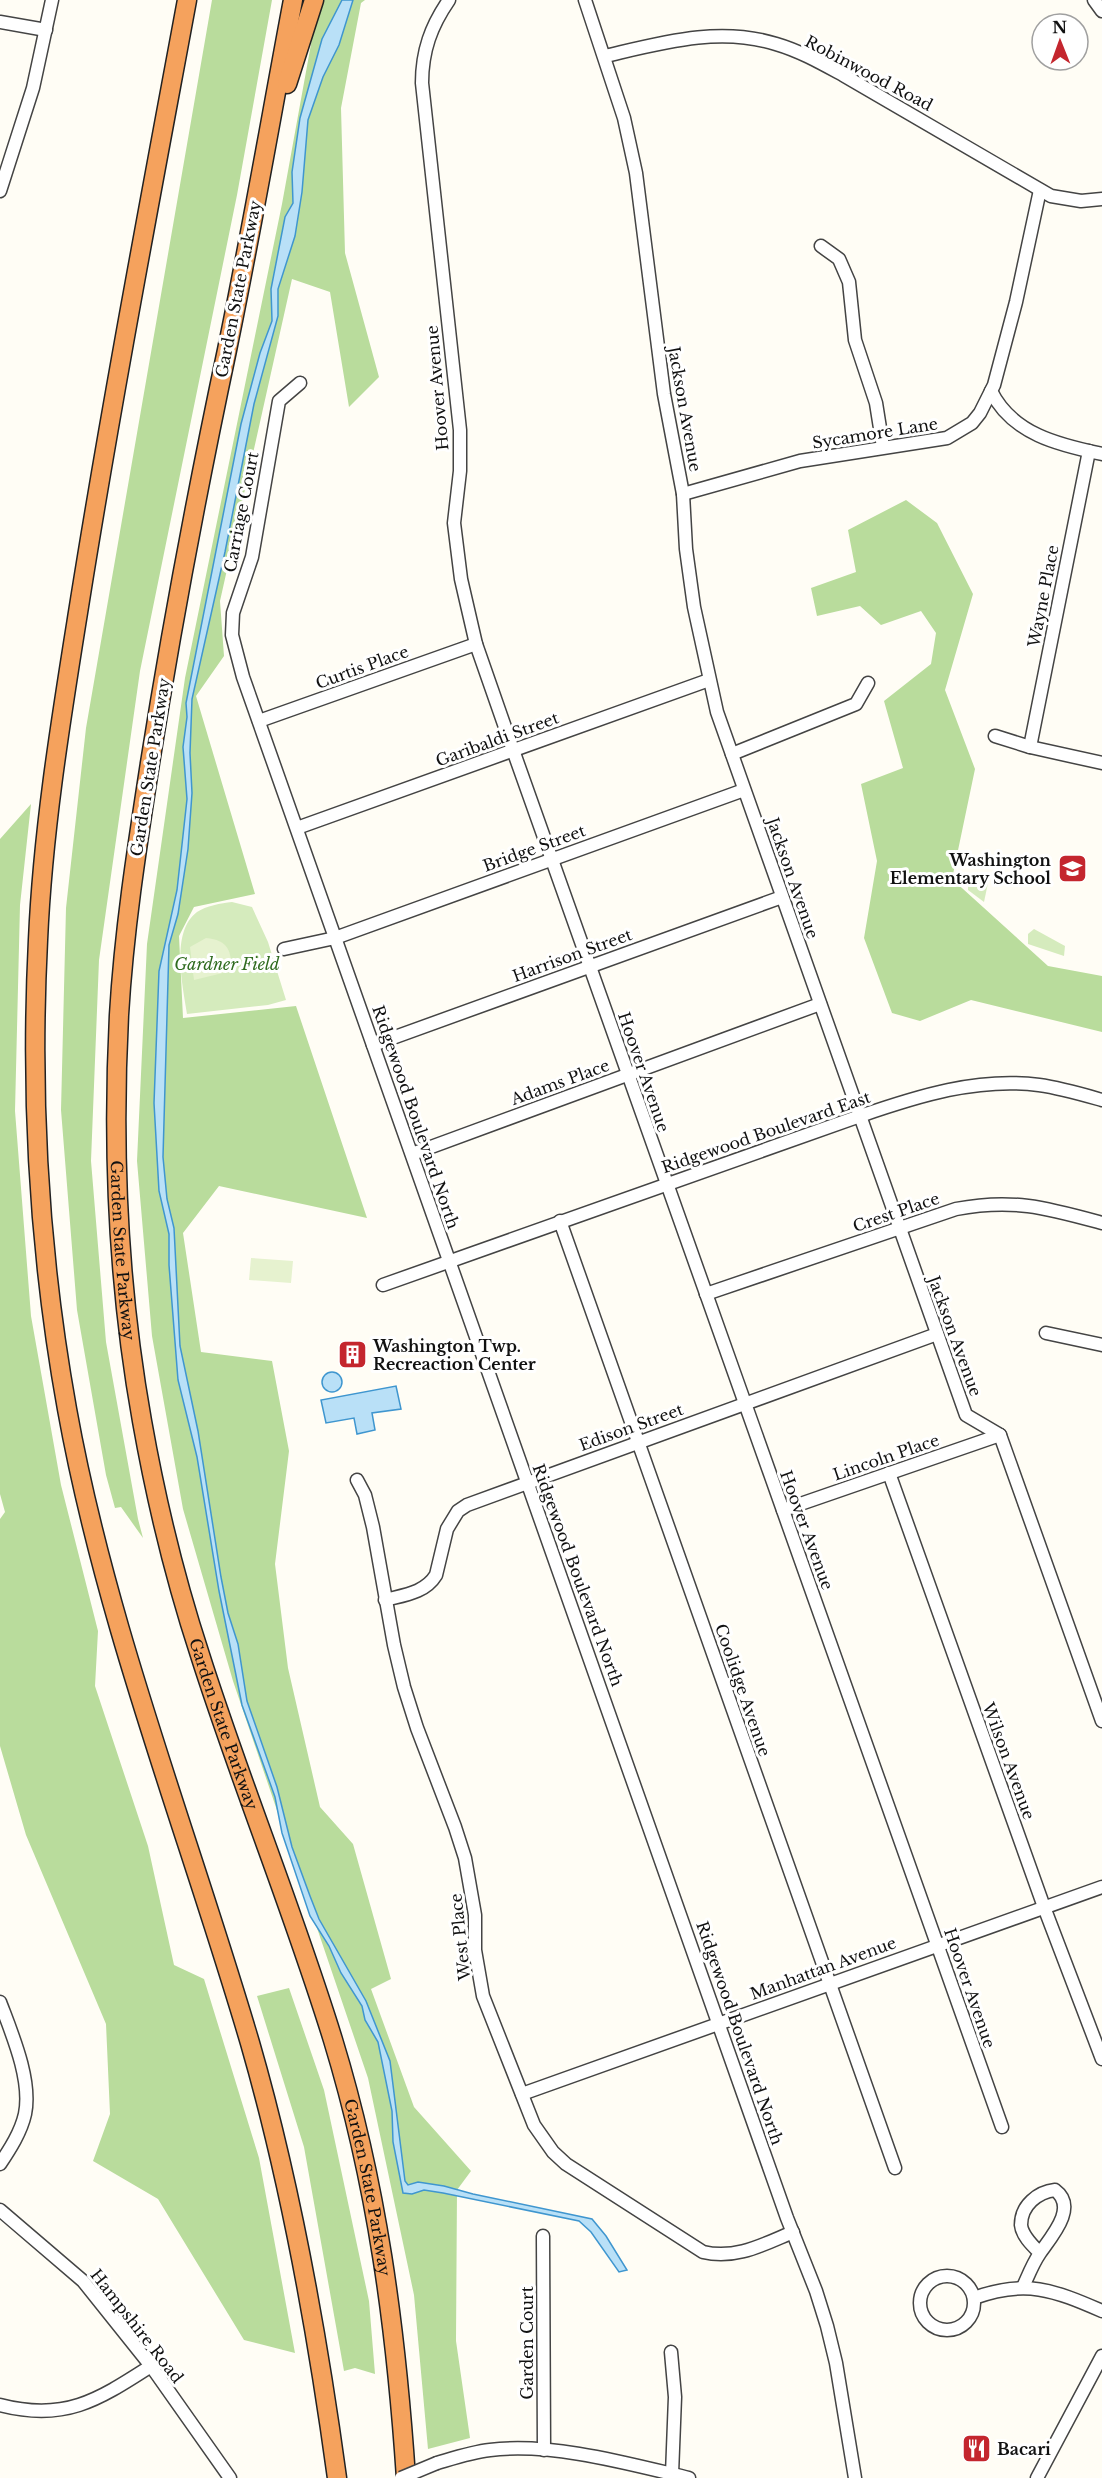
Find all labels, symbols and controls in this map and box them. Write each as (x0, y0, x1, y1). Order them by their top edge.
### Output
north arrow (1030, 12, 1090, 72)
text: N (1052, 17, 1067, 37)
street label: Robinwood Road (802, 31, 936, 115)
street label: Garden State Parkway (211, 198, 265, 379)
street label: Hoover Avenue (422, 325, 452, 451)
street label: Jackson Avenue (664, 343, 706, 473)
street label: Sycamore Lane (811, 413, 939, 453)
street label: Carriage Court (220, 450, 262, 574)
street label: Wayne Place (1023, 543, 1063, 650)
street label: Curtis Place (313, 641, 411, 693)
street label: Garden State Parkway (126, 676, 174, 858)
street label: Garibaldi Street (433, 707, 561, 771)
street label: Jackson Avenue (762, 813, 823, 941)
street label: Bridge Street (480, 820, 588, 876)
place label: Washington Elementary School (890, 850, 1051, 888)
school or university icon: Washington Elementary School (1056, 853, 1088, 885)
street label: Harrison Street (509, 924, 635, 986)
park label: Gardner Field (174, 954, 280, 974)
street label: Ridgewood Boulevard North (368, 1003, 464, 1231)
street label: Hoover Avenue (614, 1009, 674, 1135)
street label: Adams Place (507, 1055, 612, 1109)
street label: Ridgewood Boulevard East (659, 1087, 873, 1177)
street label: Garden State Parkway (107, 1160, 140, 1342)
street label: Crest Place (850, 1188, 942, 1236)
street label: Jackson Avenue (923, 1271, 986, 1399)
place label: Washington Twp. Recreaction Center (372, 1336, 536, 1374)
building icon: Washington Twp. Recreaction Center (336, 1339, 368, 1371)
street label: Edison Street (576, 1399, 686, 1455)
street label: Lincoln Place (830, 1430, 942, 1484)
street label: Ridgewood Boulevard North (528, 1461, 628, 1689)
street label: Hoover Avenue (776, 1468, 838, 1592)
street label: Coolidge Avenue (711, 1621, 775, 1759)
street label: Garden State Parkway (185, 1636, 263, 1813)
street label: Wilson Avenue (978, 1699, 1039, 1822)
street label: West Place (445, 1892, 475, 1983)
street label: Ridgewood Boulevard North (692, 1919, 788, 2147)
street label: Hoover Avenue (940, 1925, 1000, 2051)
street label: Manhattan Avenue (747, 1932, 899, 2004)
street label: Garden State Parkway (340, 2097, 395, 2278)
street label: Hampshire Road (86, 2265, 188, 2387)
street label: Garden Court (517, 2286, 537, 2400)
restaurant icon: Bacari (960, 2433, 992, 2465)
place label: Bacari (997, 2439, 1051, 2459)

